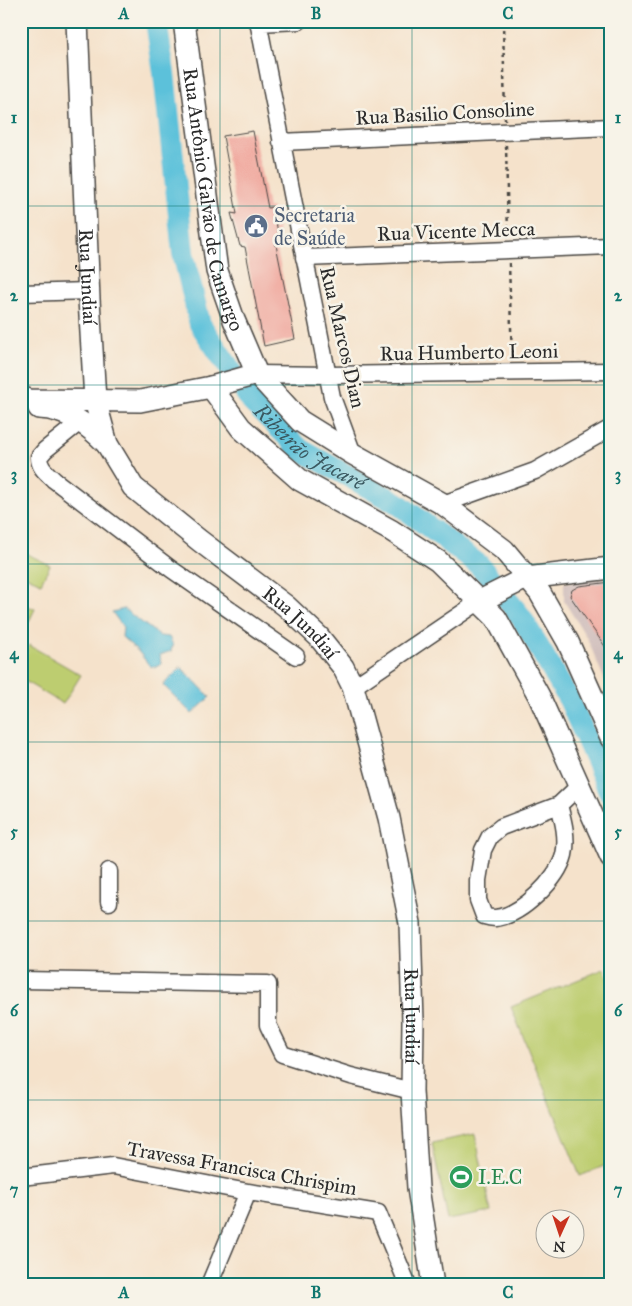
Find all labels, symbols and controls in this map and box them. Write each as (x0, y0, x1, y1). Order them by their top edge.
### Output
text: A (118, 4, 130, 23)
text: B (311, 4, 321, 23)
text: C (503, 4, 514, 23)
street label: Rua Antônio Galvão de Camargo (178, 66, 249, 335)
street label: Rua Basilio Consoline (355, 96, 535, 130)
text: 1 (11, 108, 18, 127)
text: 1 (615, 108, 622, 127)
place label: Secretaria de Saúde (274, 203, 355, 250)
public building icon: Secretaria de Saúde (243, 213, 269, 239)
street label: Rua Vicente Mecca (377, 216, 536, 246)
street label: Rua Jundiaí (74, 228, 103, 327)
street label: Rua Marcos Dian (315, 264, 371, 410)
text: 2 (10, 286, 19, 305)
text: 2 (614, 286, 623, 305)
street label: Rua Humberto Leoni (380, 338, 559, 366)
water label: Ribeirão Jacaré (248, 397, 372, 497)
text: 3 (11, 465, 17, 485)
text: 3 (615, 465, 621, 485)
street label: Rua Jundiaí (258, 581, 345, 665)
text: 4 (10, 644, 20, 664)
text: 4 (614, 644, 624, 664)
text: 5 (10, 822, 18, 841)
text: 5 (614, 822, 622, 841)
street label: Rua Jundiaí (399, 967, 425, 1065)
text: 6 (10, 1001, 19, 1020)
text: 6 (614, 1001, 623, 1020)
street label: Travessa Francisca Chrispim (125, 1136, 359, 1200)
sports icon: I.E.C (448, 1164, 474, 1190)
place label: I.E.C (478, 1165, 523, 1189)
text: 7 (10, 1180, 19, 1199)
text: 7 (614, 1180, 623, 1199)
north arrow (534, 1208, 584, 1258)
text: N (553, 1238, 566, 1255)
text: A (118, 1283, 130, 1302)
text: B (311, 1283, 321, 1302)
text: C (503, 1283, 514, 1302)

